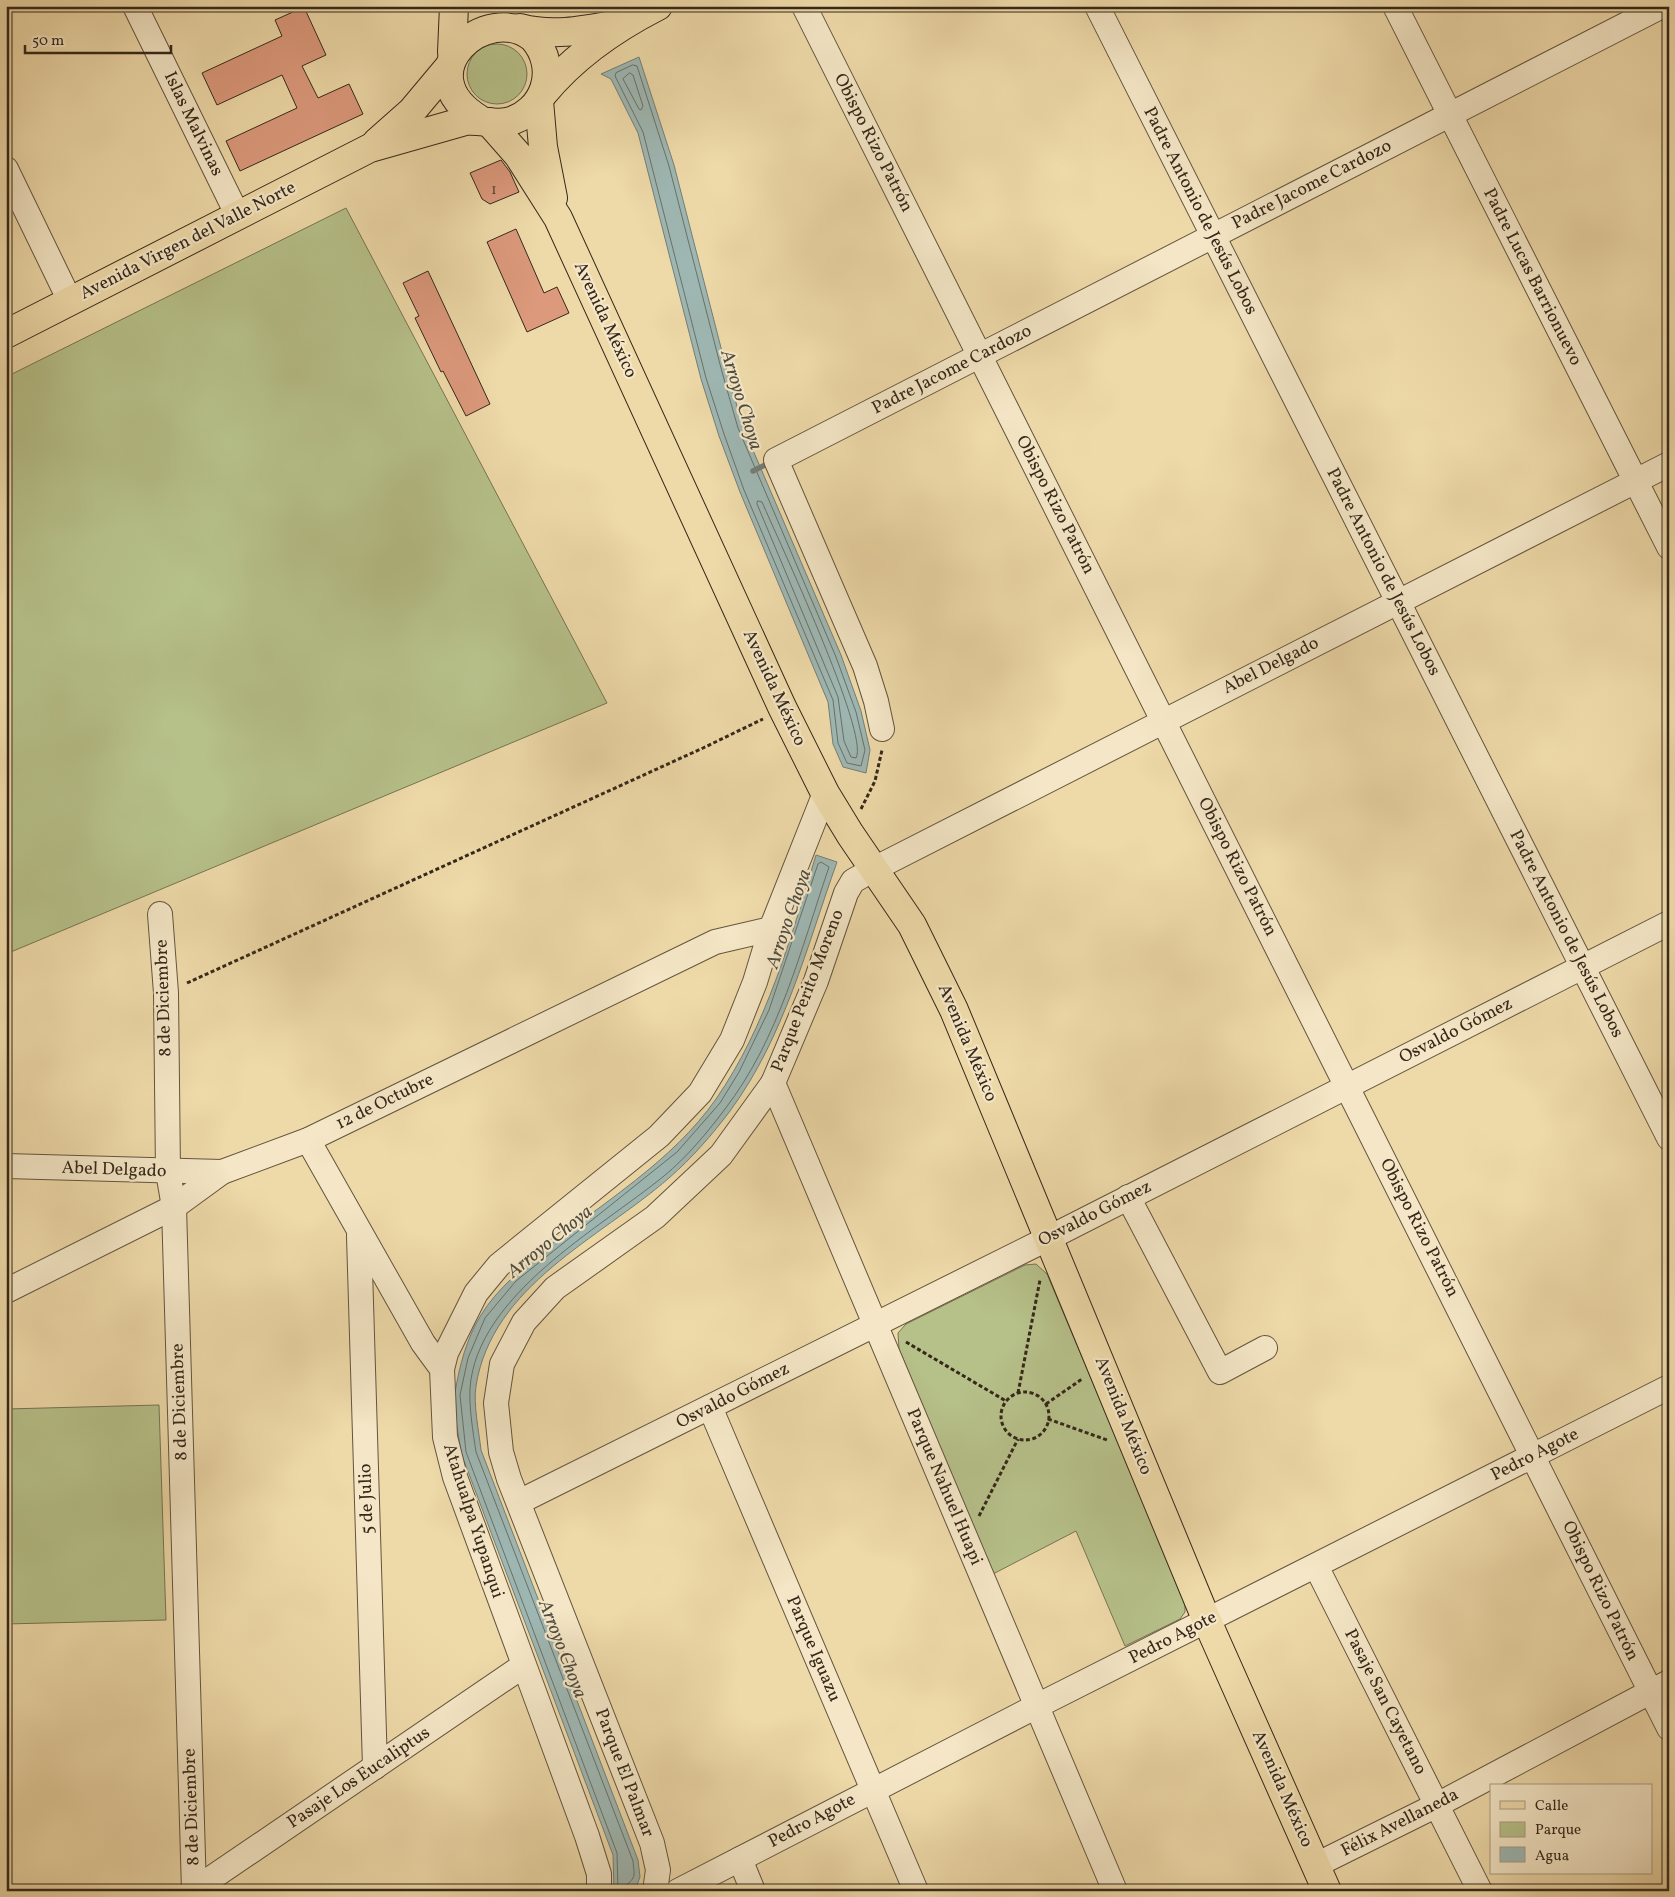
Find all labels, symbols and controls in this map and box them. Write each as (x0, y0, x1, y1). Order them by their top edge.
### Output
scale bar (25, 22, 171, 54)
text: 50 m (32, 31, 64, 52)
street label: Islas Malvinas (157, 68, 229, 180)
street label: Obispo Rizo Patrón (827, 69, 919, 217)
street label: Padre Antonio de Jesús Lobos (1137, 103, 1263, 319)
street label: Padre Jacome Cardozo (1228, 134, 1396, 236)
street label: Avenida Virgen del Valle Norte (76, 176, 300, 306)
house number: 1 (491, 180, 497, 201)
street label: Padre Lucas Barrionuevo (1476, 184, 1588, 370)
street label: Avenida México (567, 258, 643, 382)
street label: Padre Jacome Cardozo (868, 319, 1036, 421)
water label: Arroyo Choya (713, 346, 769, 453)
street label: Obispo Rizo Patrón (1009, 431, 1101, 579)
street label: Padre Antonio de Jesús Lobos (1320, 464, 1446, 680)
street label: Avenida México (736, 626, 812, 750)
street label: Abel Delgado (1219, 631, 1323, 701)
street label: Obispo Rizo Patrón (1191, 793, 1283, 941)
street label: Padre Antonio de Jesús Lobos (1503, 826, 1629, 1042)
water label: Arroyo Choya (760, 866, 818, 973)
street label: Parque Perito Moreno (765, 906, 851, 1076)
street label: 8 de Diciembre (149, 939, 179, 1057)
street label: Avenida México (931, 980, 1003, 1106)
street label: Osvaldo Gómez (1395, 992, 1517, 1070)
street label: 12 de Octubre (332, 1068, 438, 1136)
street label: Obispo Rizo Patrón (1373, 1154, 1465, 1302)
street label: Abel Delgado (61, 1156, 167, 1184)
street label: Osvaldo Gómez (1034, 1175, 1156, 1253)
water label: Arroyo Choya (501, 1199, 598, 1285)
street label: 8 de Diciembre (165, 1343, 195, 1461)
street label: Avenida México (1088, 1353, 1158, 1479)
street label: Osvaldo Gómez (672, 1357, 794, 1435)
street label: Parque Nahuel Huapi (900, 1405, 988, 1569)
street label: Pedro Agote (1487, 1422, 1583, 1488)
street label: Atahualpa Yupanqui (436, 1440, 510, 1602)
street label: 5 de Julio (353, 1463, 381, 1535)
street label: Obispo Rizo Patrón (1555, 1517, 1645, 1665)
street label: Parque Iguazu (779, 1592, 847, 1706)
water label: Arroyo Choya (531, 1595, 593, 1702)
street label: Pedro Agote (1125, 1605, 1221, 1671)
street label: Pasaje San Cayetano (1337, 1625, 1433, 1779)
street label: Parque El Palmar (588, 1705, 660, 1841)
street label: Pasaje Los Eucaliptus (283, 1721, 435, 1835)
street label: Avenida México (1245, 1727, 1319, 1851)
street label: 8 de Diciembre (177, 1748, 207, 1866)
street label: Félix Avellaneda (1337, 1783, 1463, 1863)
legend (1490, 1784, 1652, 1874)
street label: Pedro Agote (764, 1788, 860, 1854)
text: Calle (1535, 1796, 1568, 1817)
text: Parque (1535, 1820, 1581, 1841)
text: Agua (1535, 1846, 1569, 1867)

